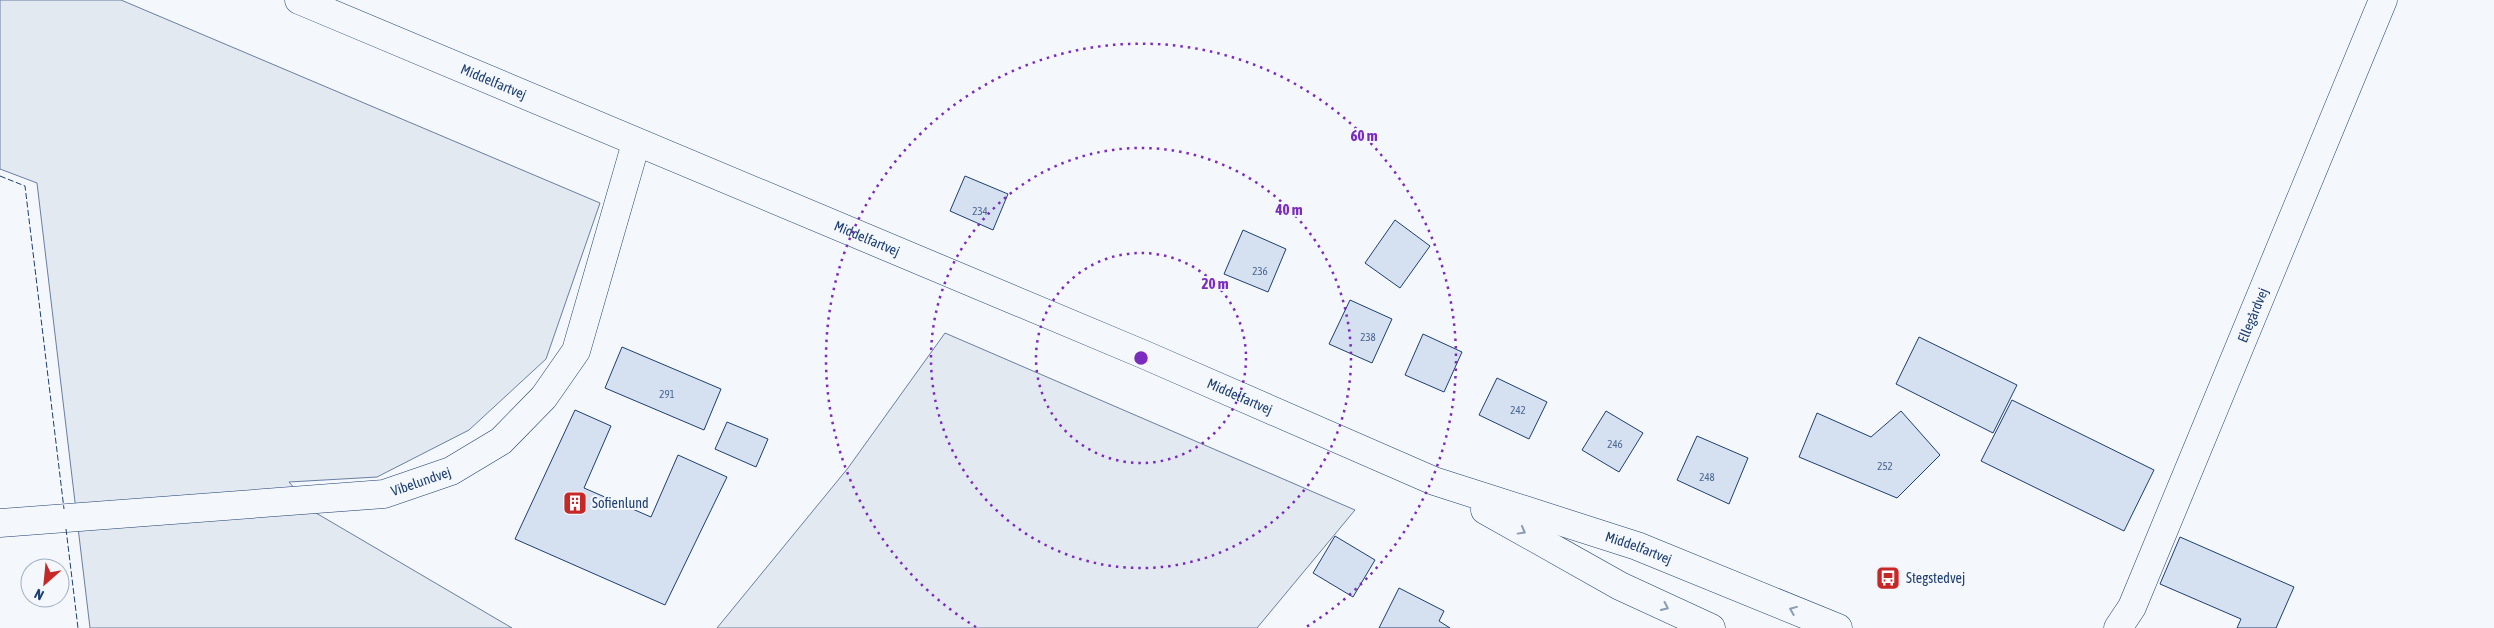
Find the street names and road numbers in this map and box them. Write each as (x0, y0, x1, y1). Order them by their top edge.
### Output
street label: Middelfartvej (458, 61, 529, 102)
street label: Middelfartvej (832, 217, 902, 259)
street label: Ellegårdvej (2234, 285, 2271, 345)
street label: Middelfartvej (1205, 375, 1275, 418)
street label: Vibelundvej (389, 464, 453, 499)
street label: Middelfartvej (1603, 528, 1674, 567)

